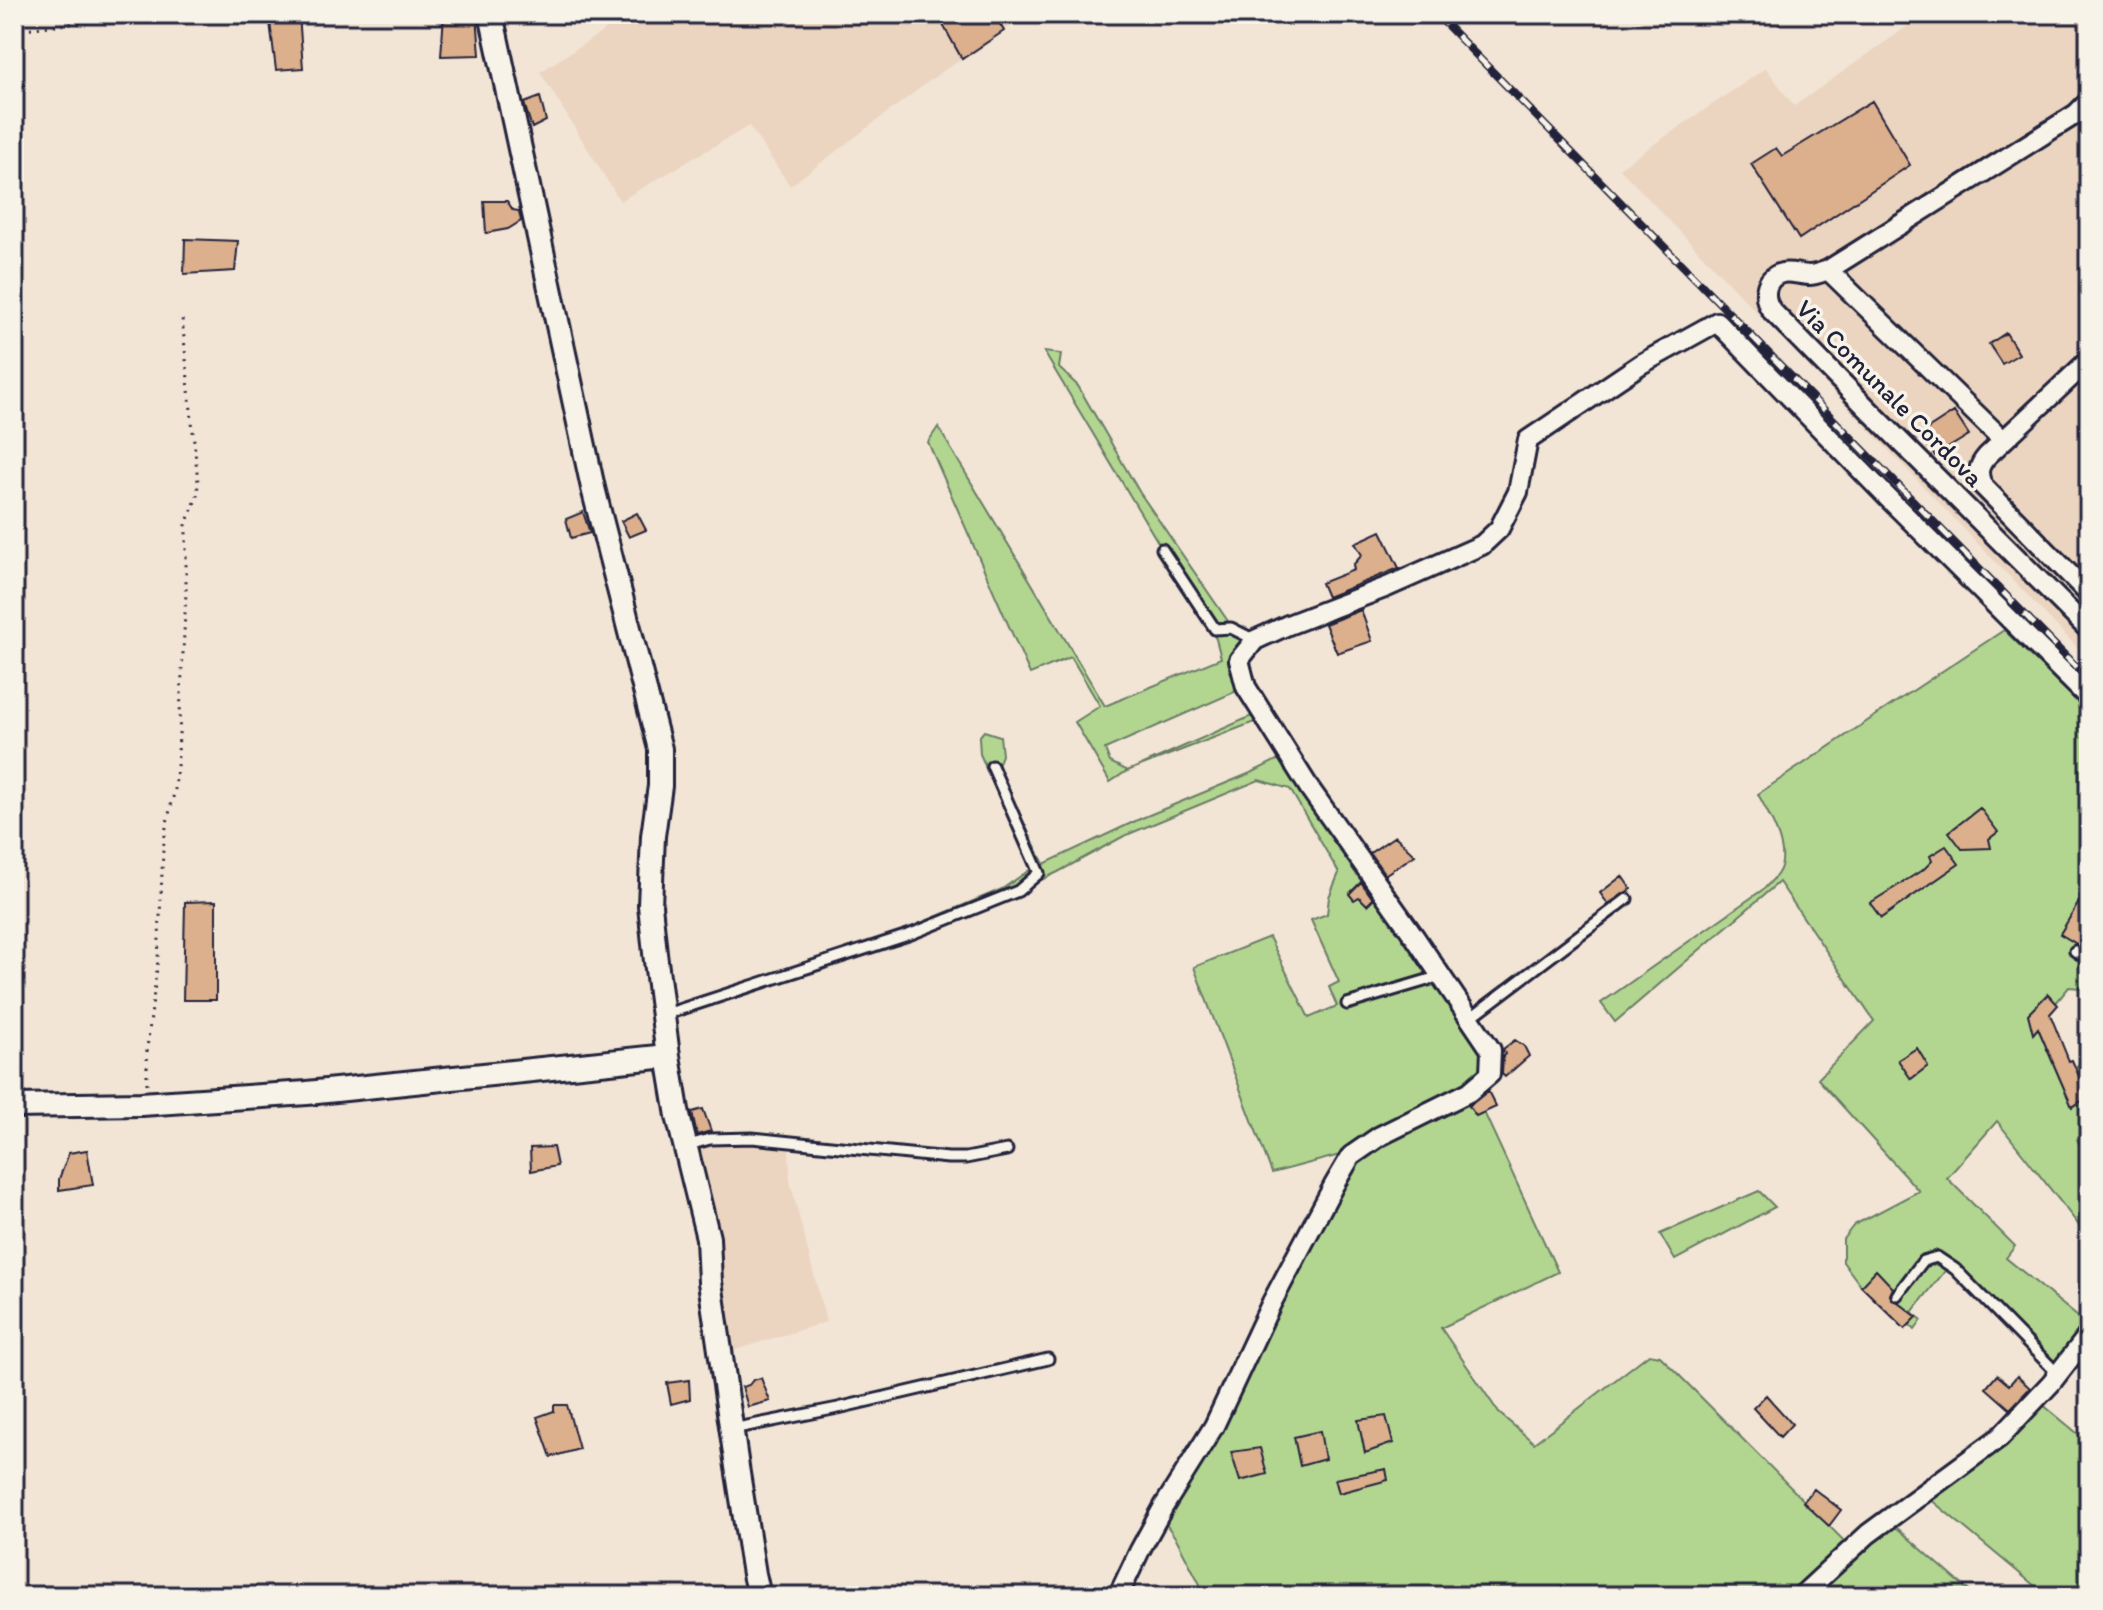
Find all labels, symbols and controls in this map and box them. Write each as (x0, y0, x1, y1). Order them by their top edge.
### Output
street label: Via Comunale Cordova (1790, 293, 1991, 494)

